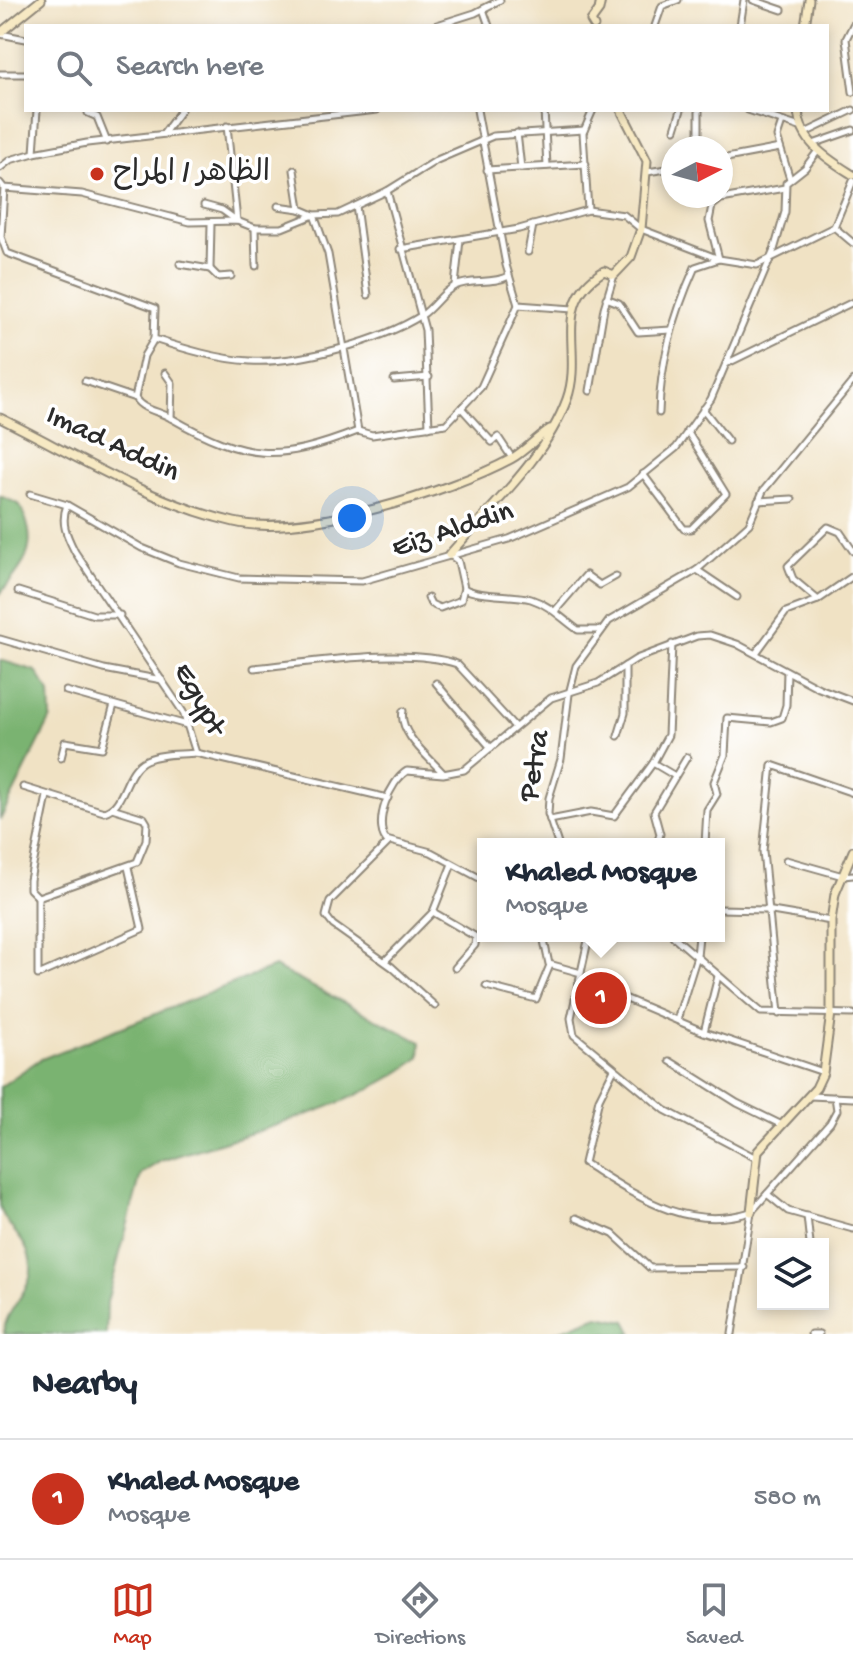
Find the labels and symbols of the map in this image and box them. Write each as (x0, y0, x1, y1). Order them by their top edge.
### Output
north arrow (661, 136, 733, 208)
place label: الظاهر / المراح (113, 156, 270, 192)
marker: الظاهر / المراح (88, 165, 106, 183)
street label: Imad Addin (40, 399, 184, 491)
street label: Eiz Alddin (388, 495, 518, 567)
your location (332, 498, 372, 538)
street label: Egypt (164, 658, 233, 745)
street label: Petra (512, 726, 560, 805)
pin: 1 (575, 968, 627, 1028)

